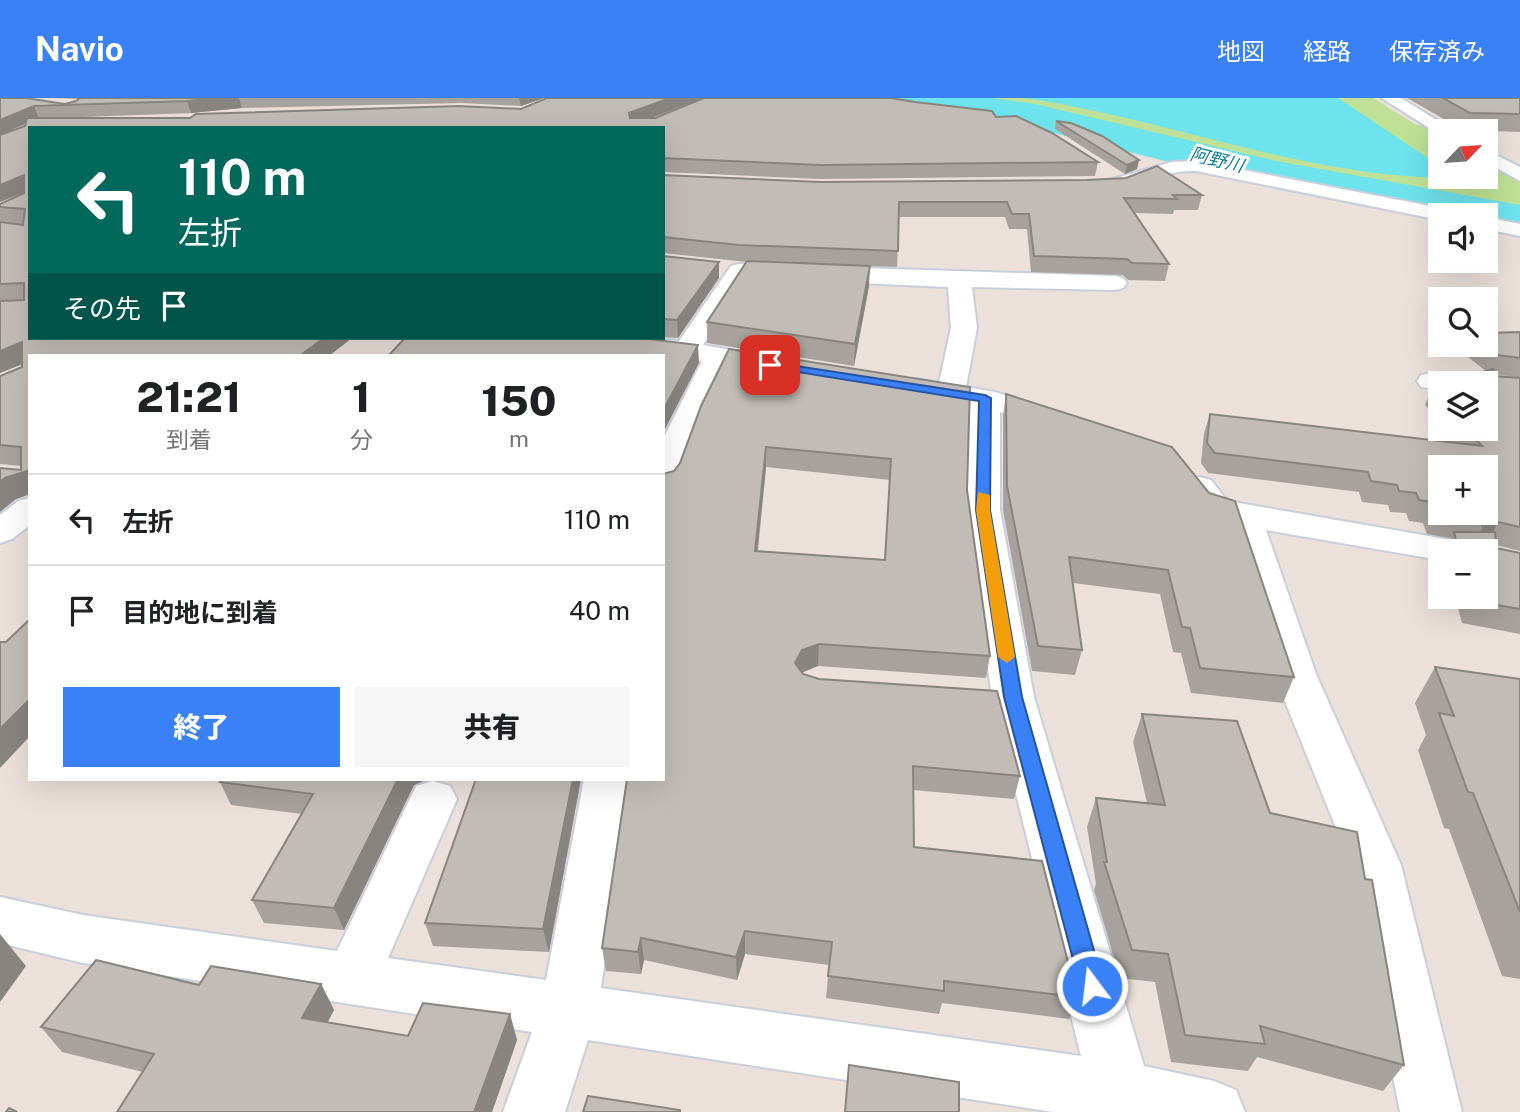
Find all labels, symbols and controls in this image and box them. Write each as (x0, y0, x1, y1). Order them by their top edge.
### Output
text: Navio (35, 30, 124, 68)
text: 地図 (1217, 37, 1265, 65)
text: 経路 (1303, 37, 1351, 65)
text: 保存済み (1389, 37, 1485, 65)
north arrow (1428, 119, 1498, 189)
map controls (1428, 119, 1498, 609)
water label: 阿野川 (1188, 143, 1248, 177)
text: 110 m (178, 148, 306, 206)
icon: left (63, 154, 154, 245)
button: sound (1428, 203, 1498, 273)
text: 左折 (178, 214, 242, 251)
icon: arrive (155, 287, 193, 325)
button: search (1428, 287, 1498, 357)
text: その先 (63, 293, 141, 324)
pin (740, 335, 800, 395)
icon: arrive (751, 346, 789, 384)
button: layers (1428, 371, 1498, 441)
text: 21:21 (137, 372, 241, 421)
text: 1 (352, 372, 370, 421)
text: 150 (481, 376, 556, 425)
text: m (509, 425, 529, 452)
text: 到着 (166, 426, 212, 453)
text: 分 (350, 426, 373, 453)
button: + (1428, 455, 1498, 525)
icon: left (63, 501, 101, 539)
text: 110 m (564, 504, 630, 535)
text: 左折 (122, 506, 174, 537)
button: − (1428, 539, 1498, 609)
icon: arrive (63, 592, 101, 630)
text: 40 m (569, 595, 630, 626)
text: 目的地に到着 (122, 597, 278, 628)
button: 終了 (63, 687, 340, 767)
button: 共有 (354, 687, 630, 767)
position arrow (1055, 949, 1129, 1023)

